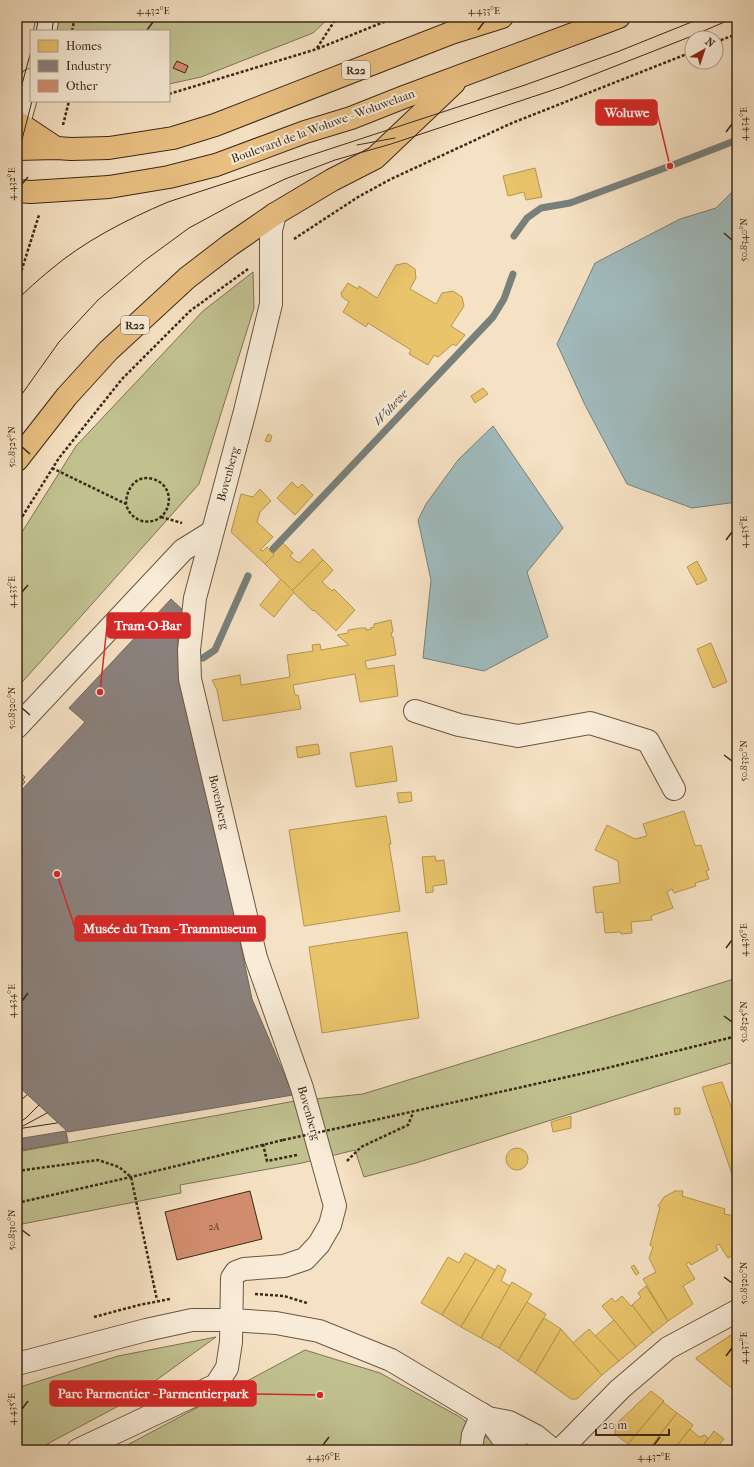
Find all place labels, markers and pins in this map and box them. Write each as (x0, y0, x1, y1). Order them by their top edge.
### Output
callout: Woluwe (596, 100, 657, 125)
callout: Tram-O-Bar (107, 613, 190, 638)
callout: Musée du Tram - Trammuseum (75, 916, 265, 941)
callout: Parc Parmentier - Parmentierpark (50, 1381, 256, 1406)

